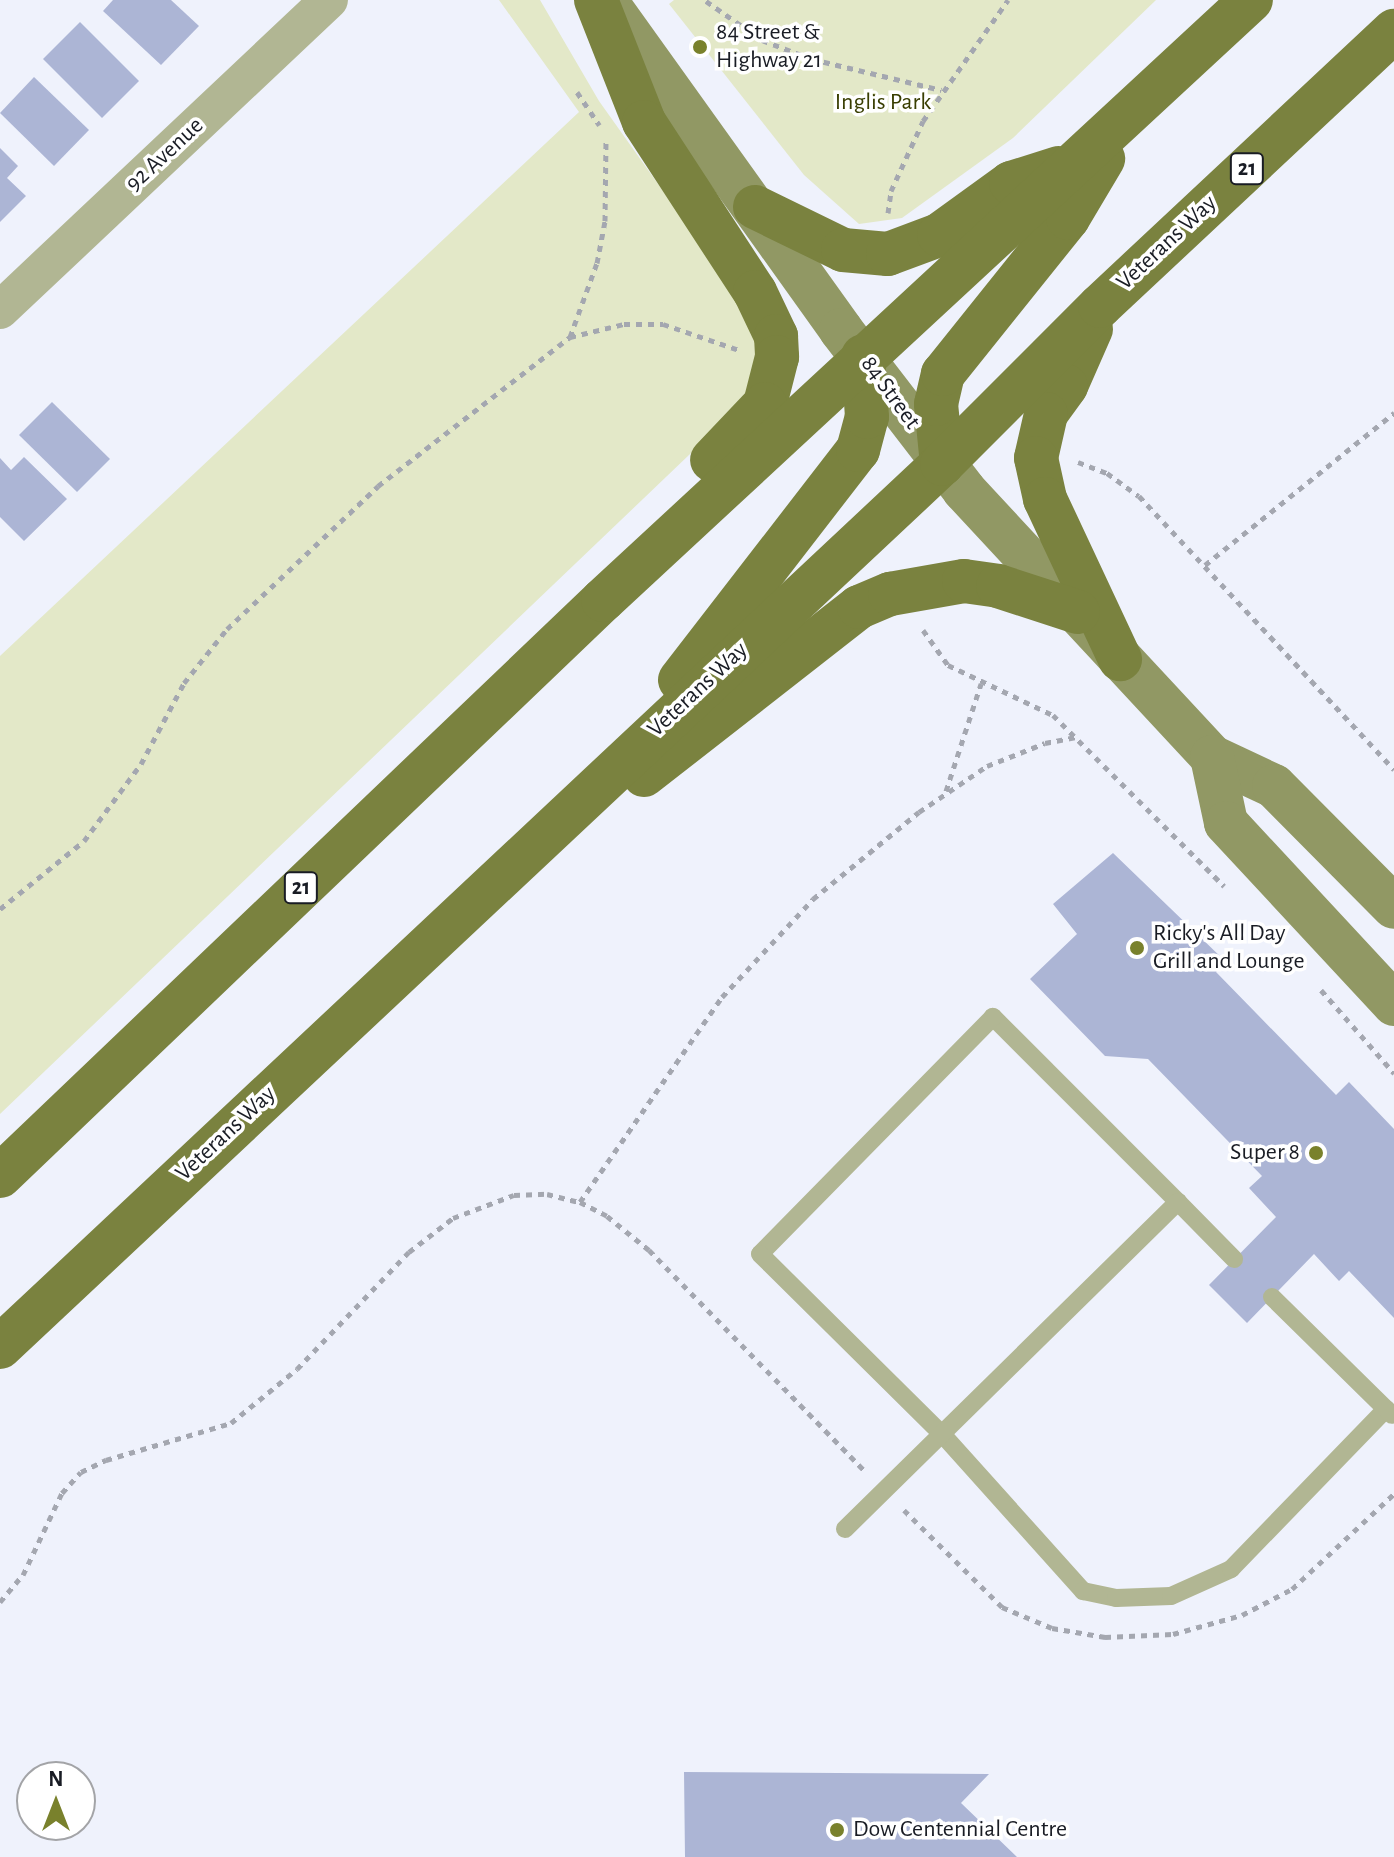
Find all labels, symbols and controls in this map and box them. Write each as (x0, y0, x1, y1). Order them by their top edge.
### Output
place label: 84 Street & Highway 21 (716, 19, 822, 75)
marker: 84 Street & Highway 21 (691, 38, 709, 56)
park label: Inglis Park (835, 89, 931, 117)
street label: 92 Avenue (120, 112, 210, 198)
road number: 21 (1229, 151, 1265, 187)
street label: Veterans Way (1111, 189, 1223, 297)
street label: 84 Street (854, 351, 926, 435)
street label: Veterans Way (642, 636, 754, 744)
road number: 21 (283, 870, 319, 906)
place label: Ricky's All Day Grill and Lounge (1153, 920, 1304, 976)
marker: Ricky's All Day Grill and Lounge (1128, 939, 1146, 957)
street label: Veterans Way (170, 1080, 282, 1188)
place label: Super 8 (1230, 1139, 1300, 1167)
marker: Super 8 (1307, 1144, 1325, 1162)
north arrow (16, 1761, 96, 1841)
text: N (48, 1768, 64, 1790)
place label: Dow Centennial Centre (853, 1816, 1067, 1844)
marker: Dow Centennial Centre (828, 1821, 846, 1839)

